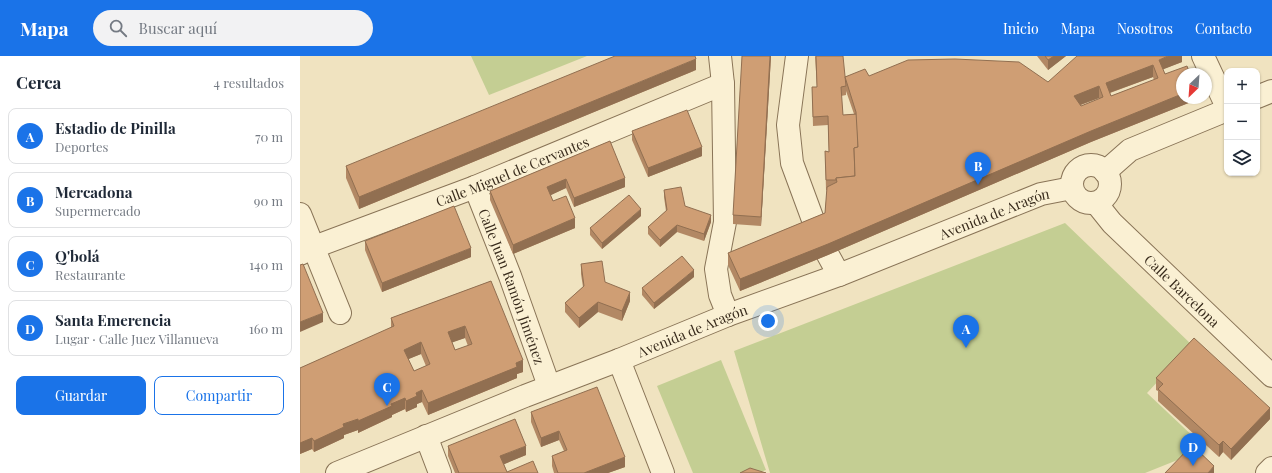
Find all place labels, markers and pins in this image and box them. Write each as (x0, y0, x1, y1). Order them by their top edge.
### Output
pin: B (965, 152, 991, 185)
pin: A (953, 315, 979, 348)
pin: C (374, 373, 400, 406)
pin: D (1180, 433, 1206, 466)

